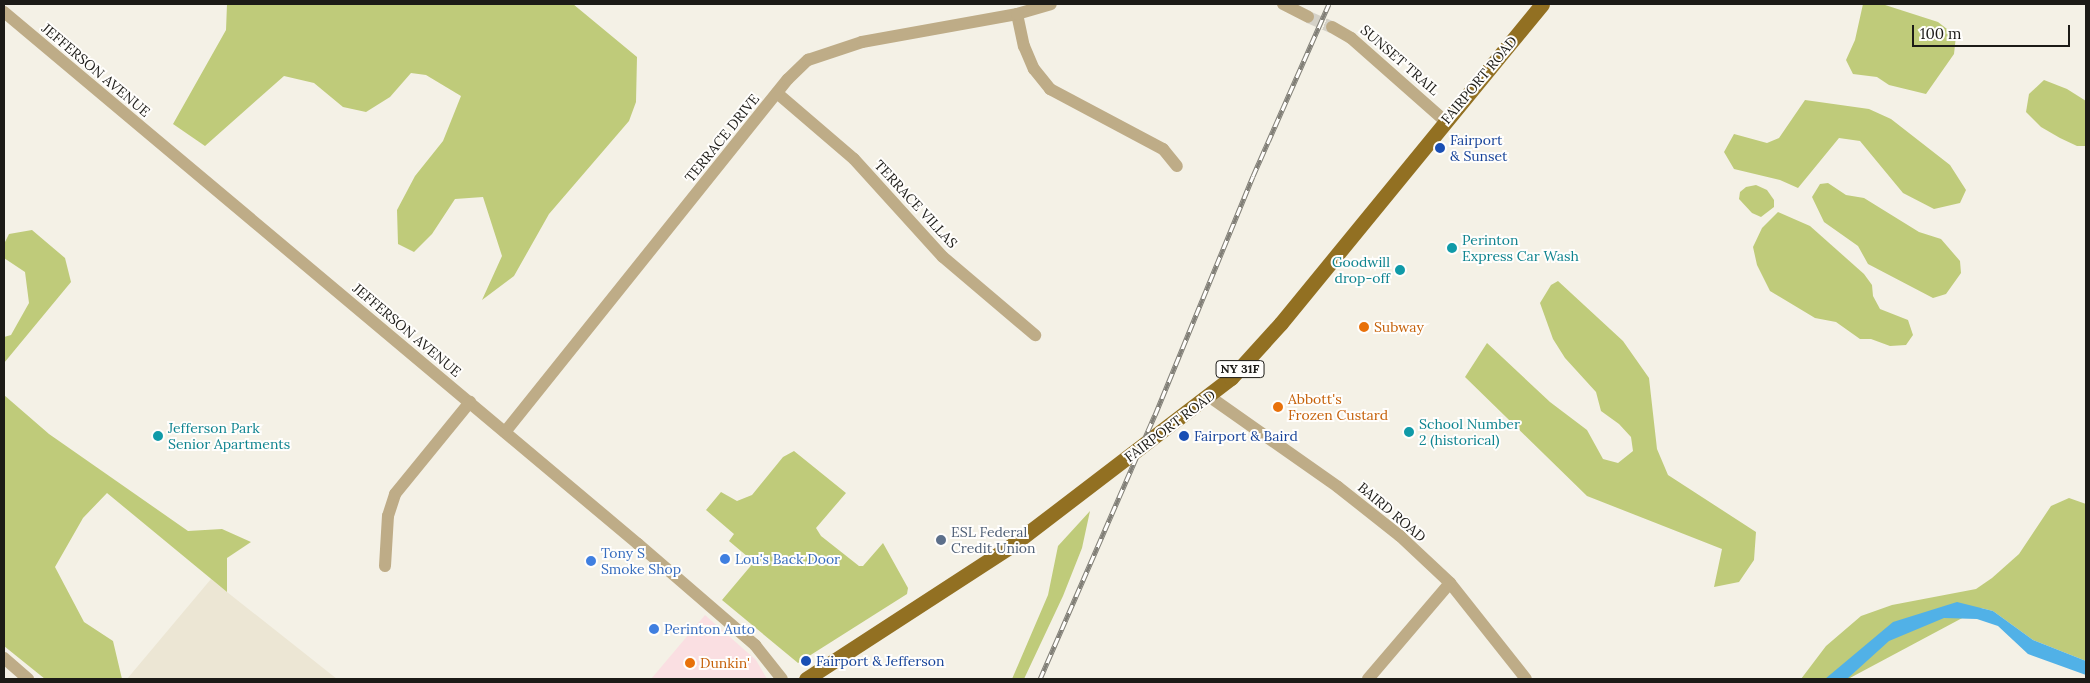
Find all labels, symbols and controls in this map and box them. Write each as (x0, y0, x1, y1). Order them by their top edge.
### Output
scale bar (1915, 15, 2072, 47)
street label: JEFFERSON AVENUE (39, 20, 153, 120)
street label: SUNSET TRAIL (1357, 21, 1443, 99)
text: 100 m (1920, 24, 1961, 43)
street label: FAIRPORT ROAD (1437, 33, 1521, 127)
street label: TERRACE DRIVE (681, 91, 763, 185)
place label: Fairport & Sunset (1450, 132, 1508, 164)
marker: Fairport & Sunset (1434, 142, 1446, 154)
street label: TERRACE VILLAS (871, 157, 961, 251)
place label: Perinton Express Car Wash (1462, 232, 1579, 264)
marker: Perinton Express Car Wash (1446, 242, 1458, 254)
place label: Goodwill drop-off (1332, 254, 1390, 286)
marker: Goodwill drop-off (1394, 264, 1406, 276)
street label: JEFFERSON AVENUE (350, 280, 464, 380)
place label: Subway (1374, 319, 1424, 335)
marker: Subway (1358, 321, 1370, 333)
road number: NY 31F (1215, 359, 1265, 378)
street label: FAIRPORT ROAD (1121, 386, 1219, 466)
place label: Abbott's Frozen Custard (1288, 391, 1388, 424)
marker: Abbott's Frozen Custard (1272, 401, 1284, 413)
place label: School Number 2 (historical) (1419, 416, 1520, 448)
place label: Jefferson Park Senior Apartments (168, 420, 290, 452)
marker: School Number 2 (historical) (1403, 426, 1415, 438)
place label: Fairport & Baird (1194, 428, 1298, 444)
marker: Jefferson Park Senior Apartments (152, 430, 164, 442)
marker: Fairport & Baird (1178, 430, 1190, 442)
street label: BAIRD ROAD (1355, 479, 1429, 545)
place label: ESL Federal Credit Union (951, 524, 1036, 556)
marker: ESL Federal Credit Union (935, 534, 947, 546)
place label: Tony S Smoke Shop (601, 545, 681, 578)
place label: Lou's Back Door (735, 551, 840, 567)
marker: Lou's Back Door (719, 553, 731, 565)
marker: Tony S Smoke Shop (585, 555, 597, 567)
place label: Perinton Auto (664, 621, 755, 637)
marker: Perinton Auto (648, 623, 660, 635)
place label: Fairport & Jefferson (816, 653, 945, 669)
place label: Dunkin' (700, 655, 750, 671)
marker: Fairport & Jefferson (800, 655, 812, 667)
marker: Dunkin' (684, 657, 696, 669)

